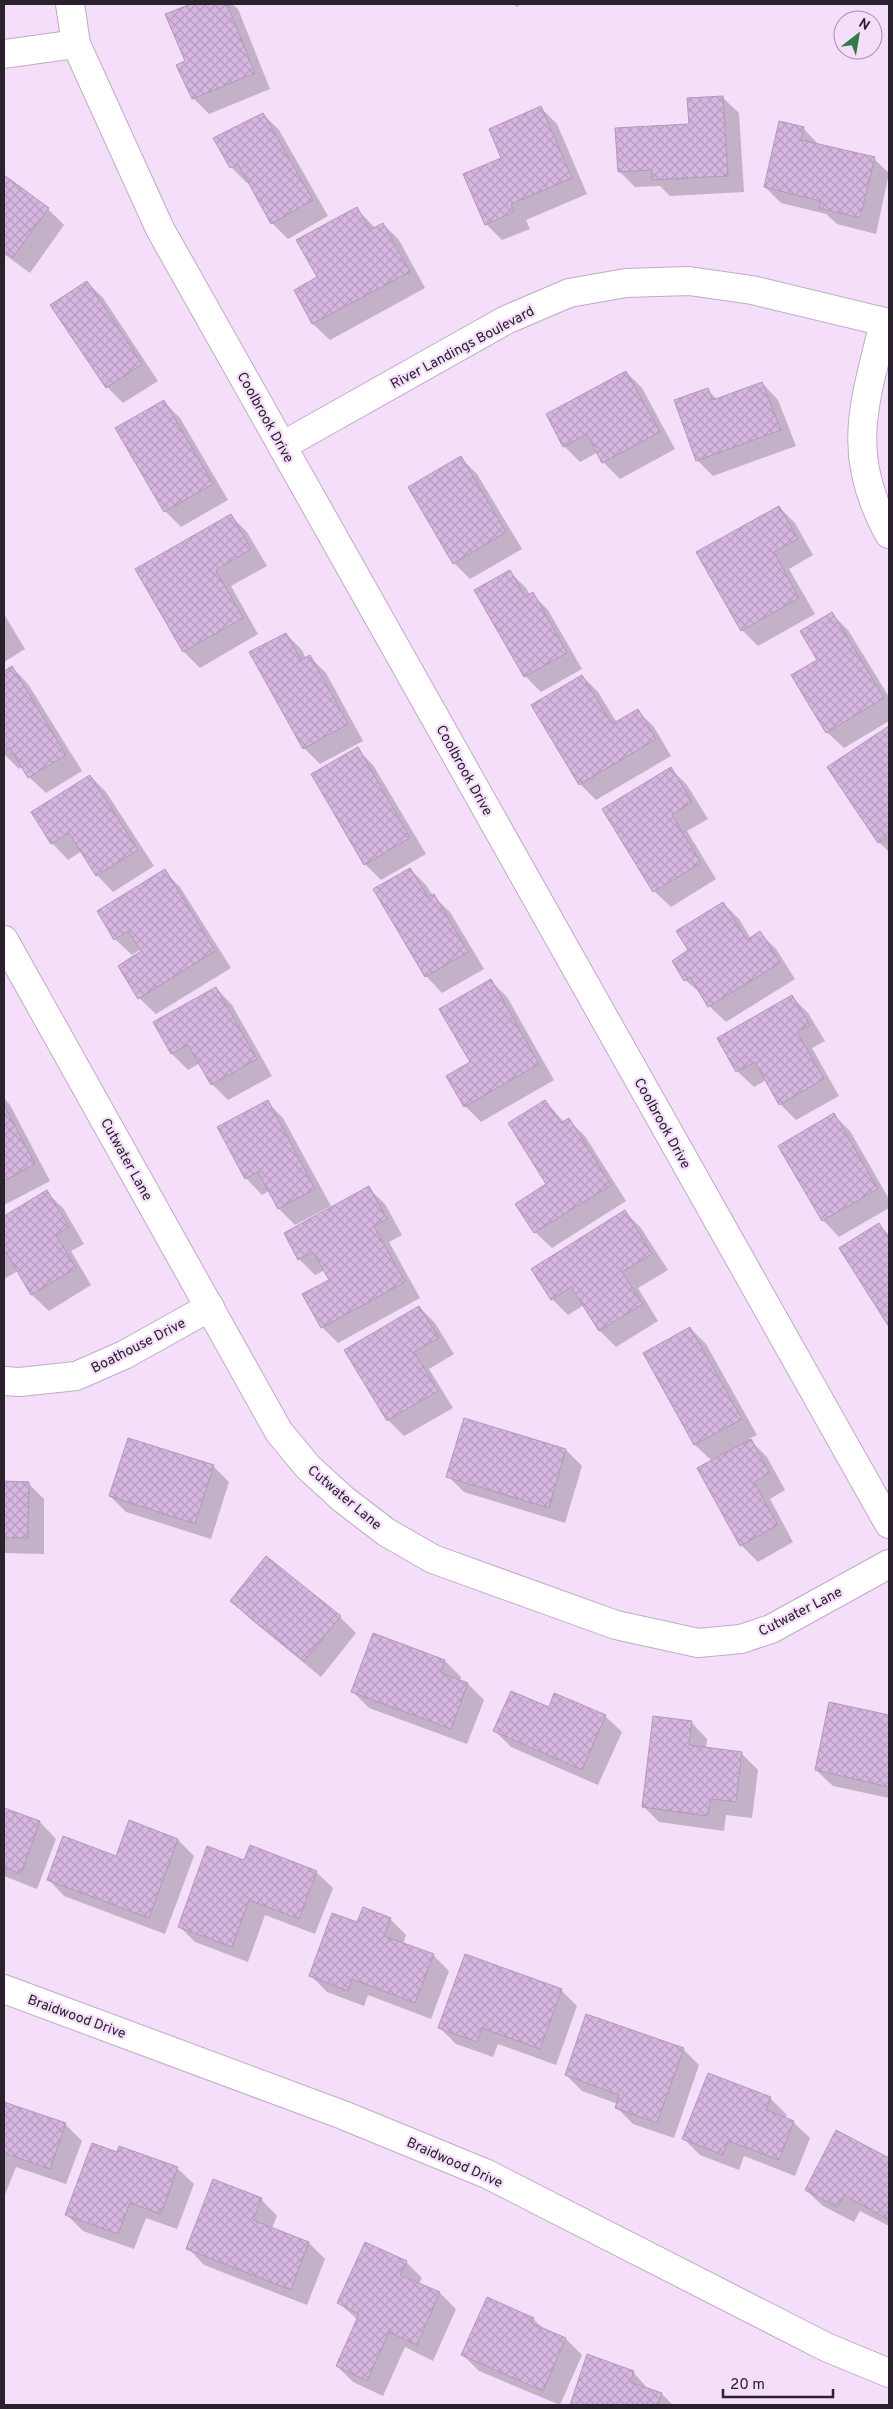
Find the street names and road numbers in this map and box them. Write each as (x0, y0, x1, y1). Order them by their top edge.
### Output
street label: River Landings Boulevard (388, 303, 538, 393)
street label: Coolbrook Drive (233, 369, 297, 466)
street label: Coolbrook Drive (432, 722, 496, 819)
street label: Coolbrook Drive (630, 1075, 694, 1172)
street label: Cutwater Lane (96, 1116, 155, 1204)
street label: Boathouse Drive (89, 1315, 189, 1377)
street label: Cutwater Lane (304, 1462, 385, 1534)
street label: Cutwater Lane (756, 1584, 845, 1641)
street label: Braidwood Drive (25, 1992, 128, 2043)
street label: Braidwood Drive (404, 2135, 505, 2192)

